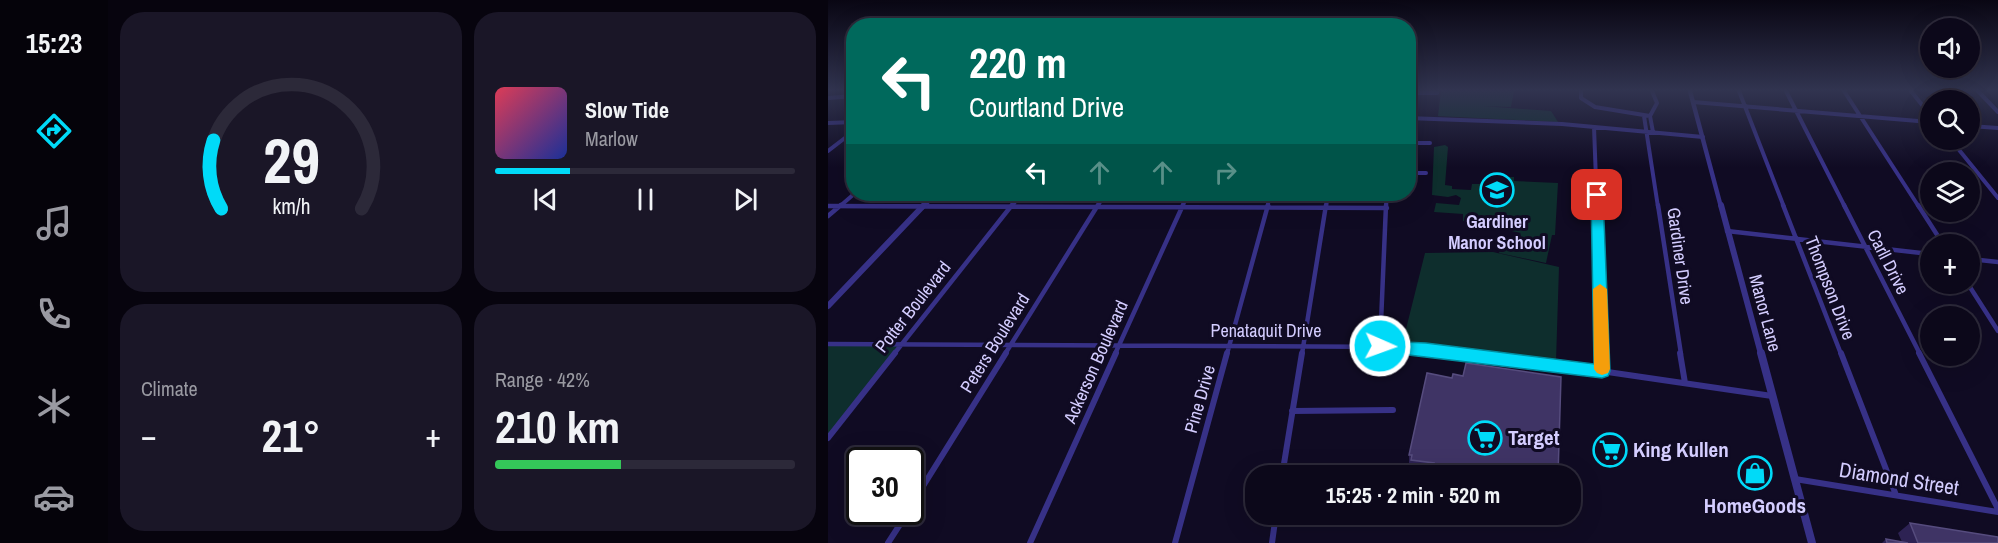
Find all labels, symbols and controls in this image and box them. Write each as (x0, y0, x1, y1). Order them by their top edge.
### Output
map controls (1920, 18, 1980, 366)
button: sound (1920, 18, 1980, 78)
text: 15:23 (26, 25, 82, 61)
text: 220 m (969, 35, 1067, 91)
icon: left (870, 42, 948, 120)
text: Courtland Drive (969, 89, 1124, 125)
button: search (1920, 90, 1980, 150)
text: Slow Tide (585, 95, 669, 125)
icon: directions (33, 110, 75, 152)
text: 29 (263, 118, 319, 202)
text: Marlow (585, 125, 638, 152)
icon: left (1020, 156, 1053, 189)
icon: ahead (1083, 156, 1116, 189)
icon: ahead (1146, 156, 1179, 189)
icon: right (1209, 156, 1242, 189)
button: layers (1920, 162, 1980, 222)
pin (1571, 169, 1622, 220)
school or university icon: Gardiner Manor School (1479, 172, 1515, 208)
icon: arrive (1580, 178, 1613, 211)
icon: previous (529, 183, 562, 216)
icon: pause (629, 183, 662, 216)
icon: next (729, 183, 762, 216)
text: km/h (272, 192, 310, 221)
icon: music (33, 202, 75, 244)
street label: Gardiner Drive (1661, 206, 1700, 306)
place label: Gardiner Manor School (1448, 209, 1546, 255)
street label: Carll Drive (1861, 225, 1915, 299)
street label: Thompson Drive (1799, 232, 1862, 343)
button: + (1920, 234, 1980, 294)
street label: Potter Boulevard (869, 256, 956, 358)
street label: Manor Lane (1743, 272, 1788, 354)
street label: Peters Boulevard (954, 288, 1035, 397)
icon: phone (33, 293, 75, 335)
street label: Ackerson Boulevard (1057, 296, 1134, 428)
button: − (1920, 306, 1980, 366)
position arrow (1348, 314, 1412, 378)
street label: Penataquit Drive (1211, 318, 1321, 343)
street label: Pine Drive (1178, 362, 1221, 436)
text: Range · 42% (495, 366, 590, 393)
text: Climate (141, 375, 198, 402)
icon: climate (33, 385, 75, 427)
text: 210 km (495, 396, 620, 457)
text: 21° (261, 405, 321, 466)
text: − (141, 413, 157, 457)
text: + (425, 413, 441, 457)
supermarket icon: Target (1467, 420, 1503, 456)
place label: Target (1508, 423, 1560, 452)
supermarket icon: King Kullen (1592, 432, 1628, 468)
place label: King Kullen (1633, 435, 1729, 464)
speed limit sign: 30 (846, 447, 924, 525)
shop icon: HomeGoods (1737, 455, 1773, 491)
street label: Diamond Street (1837, 455, 1961, 502)
icon: car (33, 476, 75, 518)
text: 15:25 · 2 min · 520 m (1326, 480, 1500, 510)
place label: HomeGoods (1704, 491, 1806, 520)

